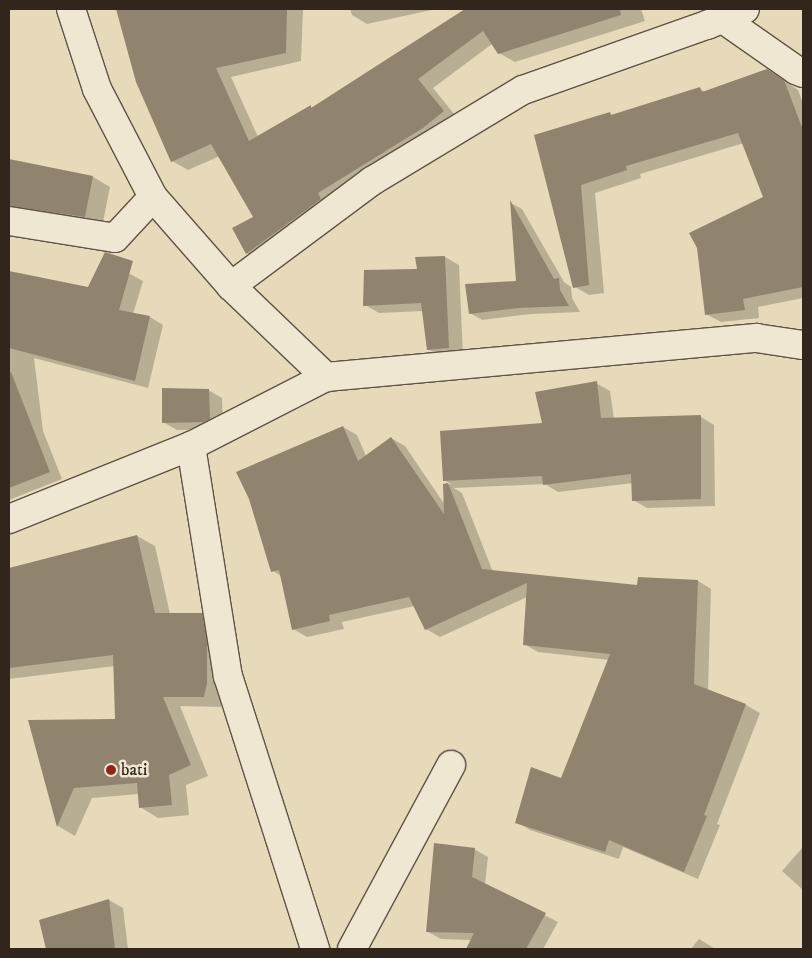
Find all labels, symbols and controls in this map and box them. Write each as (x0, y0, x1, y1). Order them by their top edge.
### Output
place label: bati (121, 759, 147, 781)
marker: bati (105, 764, 117, 776)

